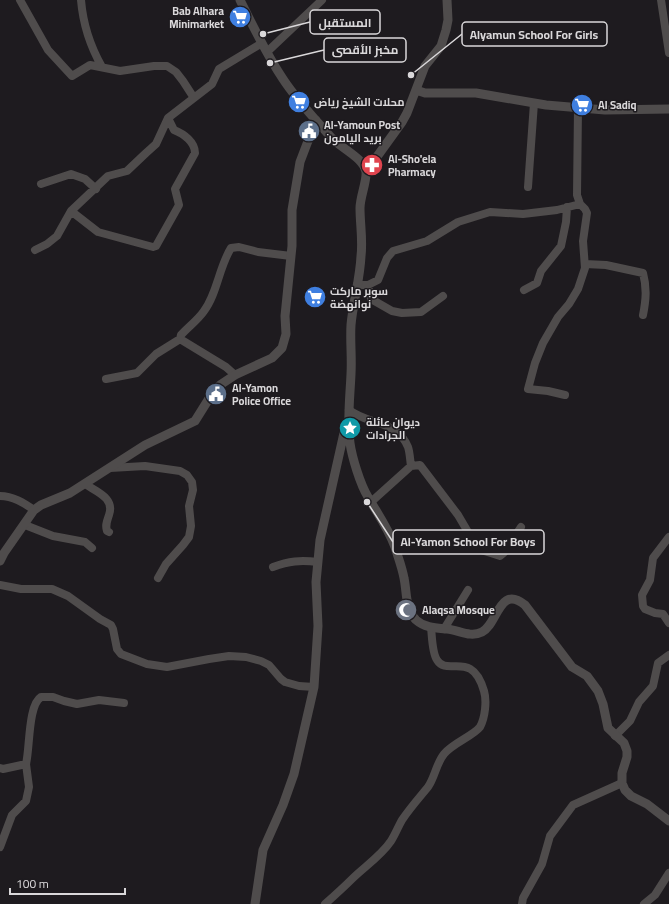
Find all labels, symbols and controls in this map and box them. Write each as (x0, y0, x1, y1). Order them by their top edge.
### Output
place label: Bab Alhara Minimarket (169, 1, 224, 34)
supermarket icon: Bab Alhara Minimarket (227, 4, 253, 30)
callout: المستقبل (310, 10, 380, 34)
text: المستقبل (318, 11, 372, 34)
callout: Alyamun School For Girls (462, 22, 607, 46)
text: Alyamun School For Girls (470, 23, 599, 46)
callout: مخبز الأقصى (324, 38, 406, 62)
text: مخبز الأقصى (332, 38, 398, 61)
supermarket icon: محلات الشيخ رياض (286, 89, 312, 115)
place label: محلات الشيخ رياض (314, 92, 405, 112)
supermarket icon: Al Sadiq (569, 92, 595, 118)
place label: Al Sadiq (598, 95, 636, 115)
place label: Al-Yamoun Post بريد اليامون (324, 115, 400, 148)
public building icon: Al-Yamoun Post بريد اليامون (296, 118, 322, 144)
place label: Al-Sho'ela Pharmacy (388, 149, 437, 182)
pharmacy icon: Al-Sho'ela Pharmacy (359, 152, 385, 178)
place label: سوبر ماركت نوانهضة (330, 281, 388, 314)
supermarket icon: سوبر ماركت نوانهضة (302, 284, 328, 310)
place label: Al-Yamon Police Office (232, 378, 291, 411)
public building icon: Al-Yamon Police Office (203, 381, 229, 407)
place label: ديوان عائلة الجرادات (366, 412, 420, 445)
place icon: ديوان عائلة الجرادات (337, 415, 363, 441)
callout: Al-Yamon School For Boys (393, 530, 544, 554)
text: Al-Yamon School For Boys (401, 530, 536, 553)
mosque icon: Alaqsa Mosque (393, 597, 419, 623)
place label: Alaqsa Mosque (422, 600, 495, 620)
scale bar (10, 870, 125, 896)
text: 100 m (16, 872, 49, 895)

